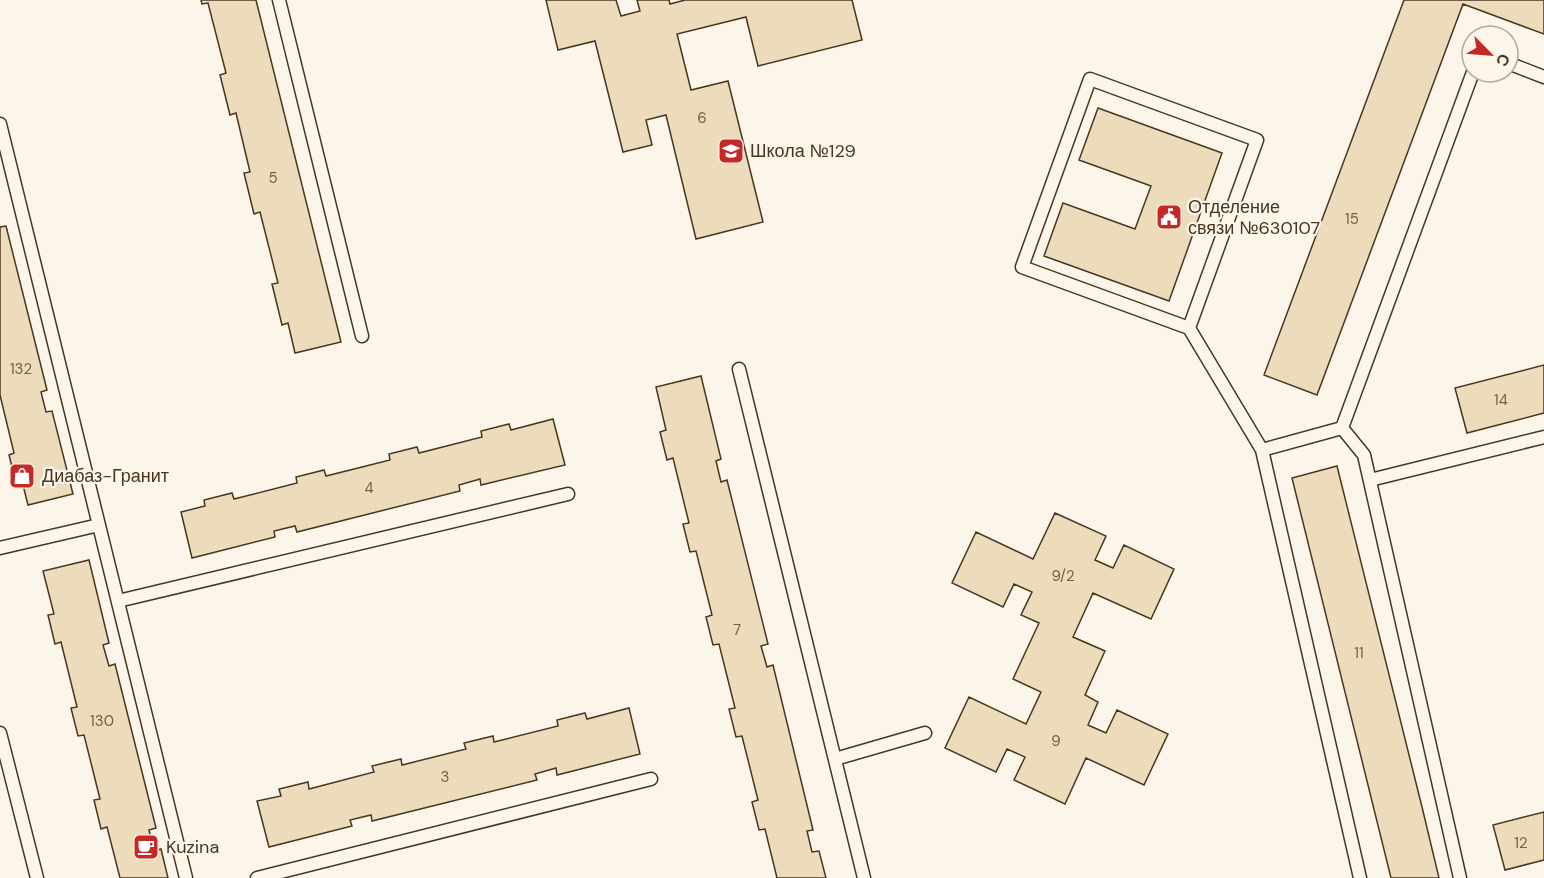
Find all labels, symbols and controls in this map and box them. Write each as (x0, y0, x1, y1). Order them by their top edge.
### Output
north arrow (1460, 24, 1520, 84)
text: С (1491, 50, 1515, 70)
house number: 6 (697, 108, 707, 128)
school or university icon: Школа №129 (716, 136, 746, 166)
place label: Школа №129 (750, 139, 856, 163)
house number: 5 (268, 168, 278, 188)
place label: Отделение связи №630107 (1188, 195, 1320, 240)
public building icon: Отделение связи №630107 (1154, 202, 1184, 232)
house number: 15 (1345, 209, 1359, 229)
house number: 132 (10, 359, 32, 379)
house number: 14 (1494, 390, 1508, 410)
shop icon: Диабаз-Гранит (7, 461, 37, 491)
place label: Диабаз-Гранит (42, 464, 169, 488)
house number: 4 (364, 478, 374, 498)
house number: 9/2 (1051, 566, 1075, 586)
house number: 7 (733, 620, 741, 640)
house number: 11 (1354, 643, 1364, 663)
house number: 130 (90, 711, 114, 731)
house number: 9 (1051, 731, 1061, 751)
house number: 3 (441, 767, 449, 787)
cafe icon: Kuzina (131, 832, 161, 862)
house number: 12 (1514, 833, 1528, 853)
place label: Kuzina (166, 835, 219, 859)

